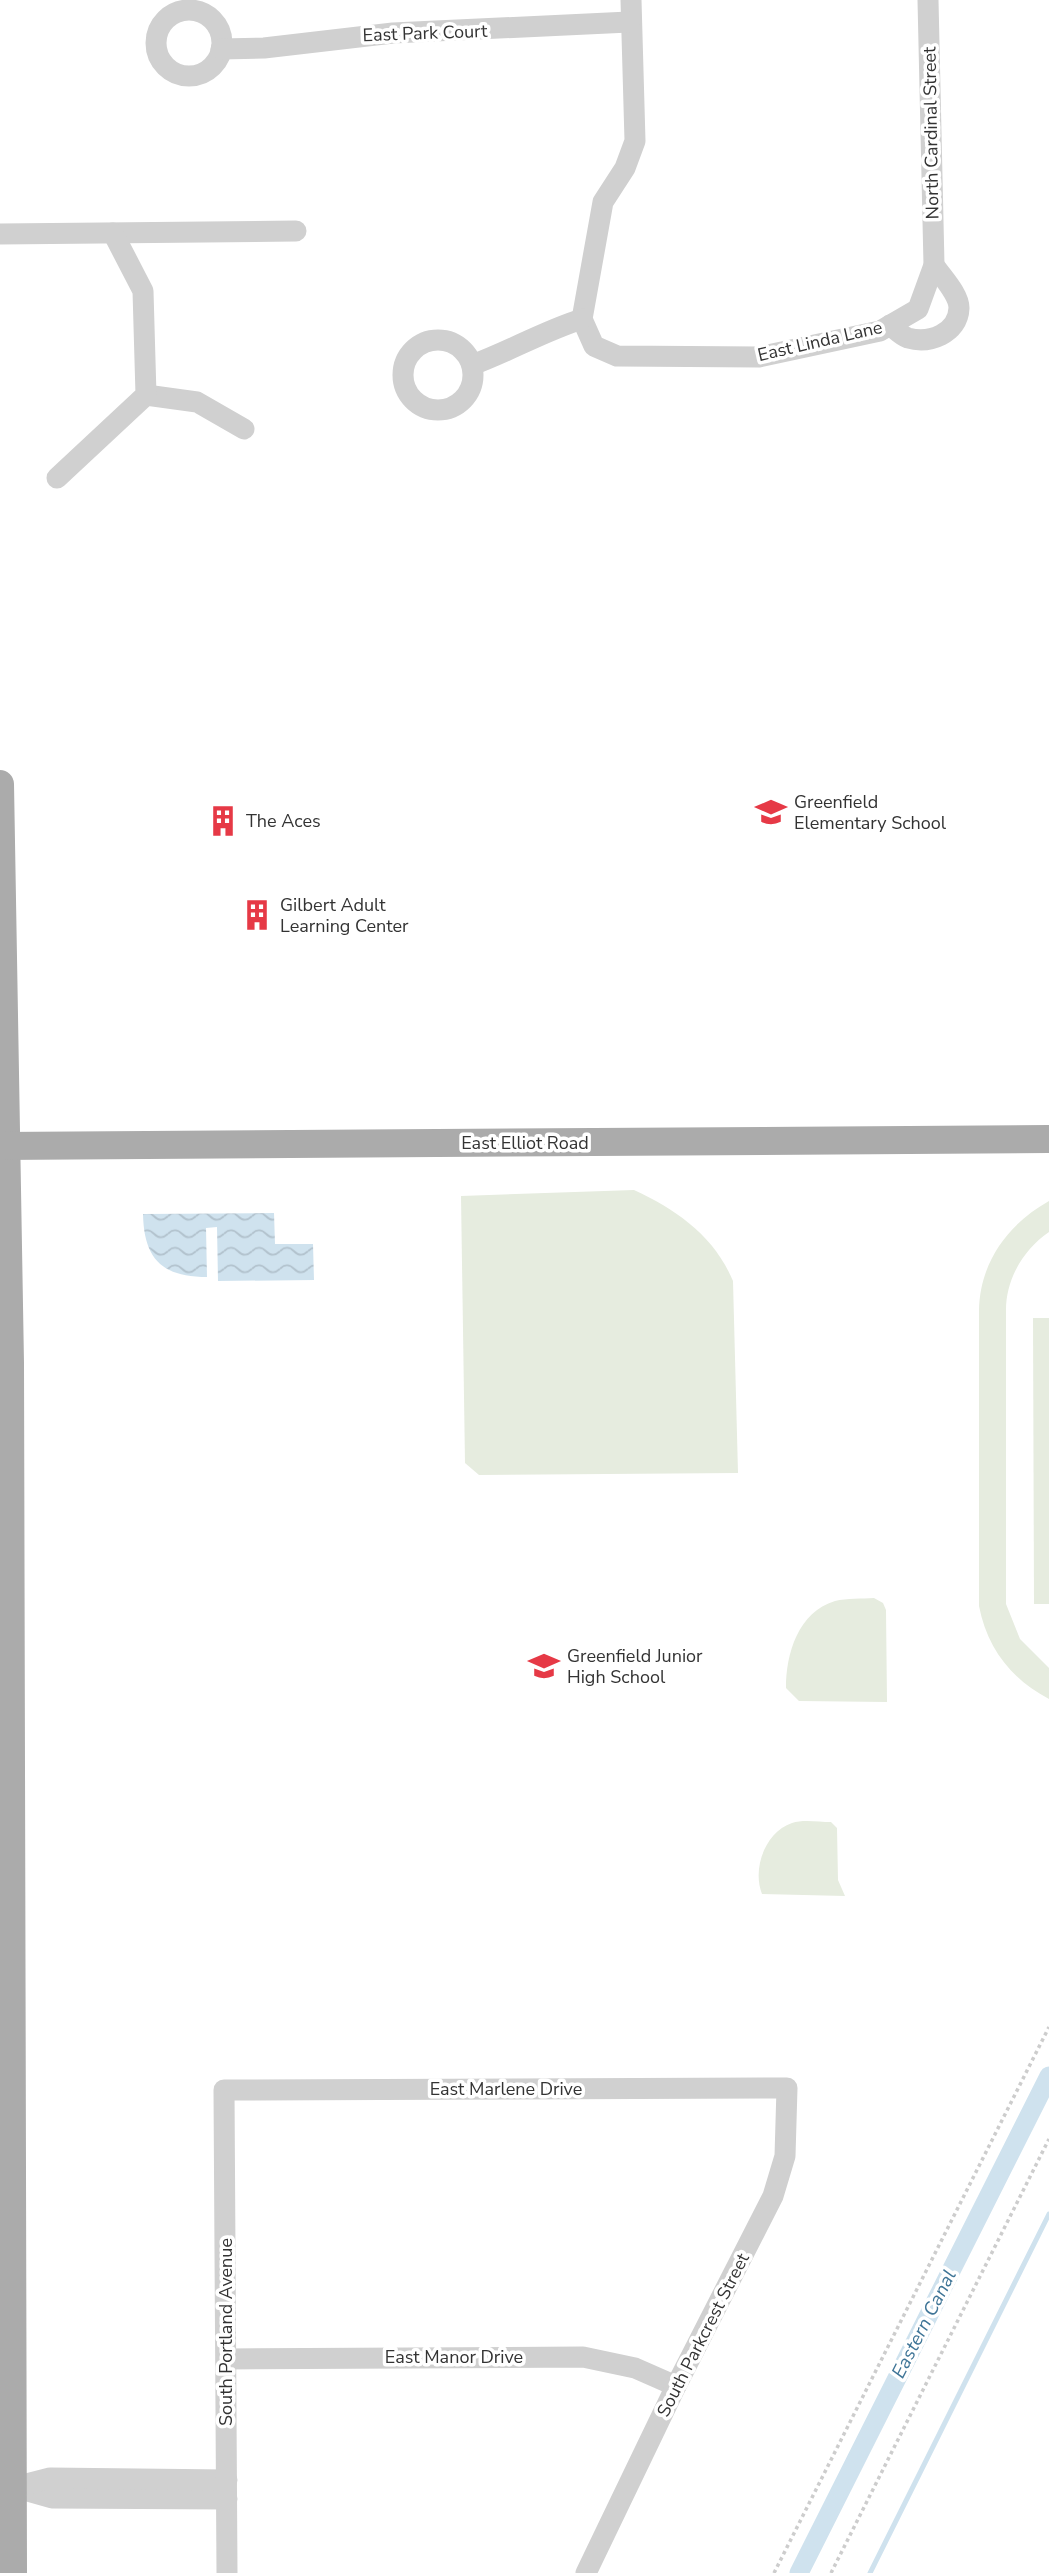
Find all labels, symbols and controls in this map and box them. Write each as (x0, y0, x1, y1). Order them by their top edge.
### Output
street label: East Park Court (362, 19, 488, 47)
street label: North Cardinal Street (917, 46, 945, 219)
street label: East Linda Lane (755, 315, 885, 367)
place label: Greenfield Elementary School (794, 790, 947, 835)
school or university icon: Greenfield Elementary School (754, 795, 788, 829)
building icon: The Aces (206, 804, 240, 838)
place label: The Aces (246, 809, 321, 833)
place label: Gilbert Adult Learning Center (280, 893, 409, 938)
building icon: Gilbert Adult Learning Center (240, 898, 274, 932)
street label: East Elliot Road (461, 1131, 589, 1155)
place label: Greenfield Junior High School (567, 1644, 703, 1689)
school or university icon: Greenfield Junior High School (527, 1649, 561, 1683)
street label: East Marlene Drive (430, 2077, 582, 2101)
street label: South Portland Avenue (214, 2238, 238, 2426)
street label: South Parkcrest Street (651, 2248, 755, 2421)
water label: Eastern Canal (886, 2265, 962, 2383)
street label: East Manor Drive (385, 2345, 523, 2369)

